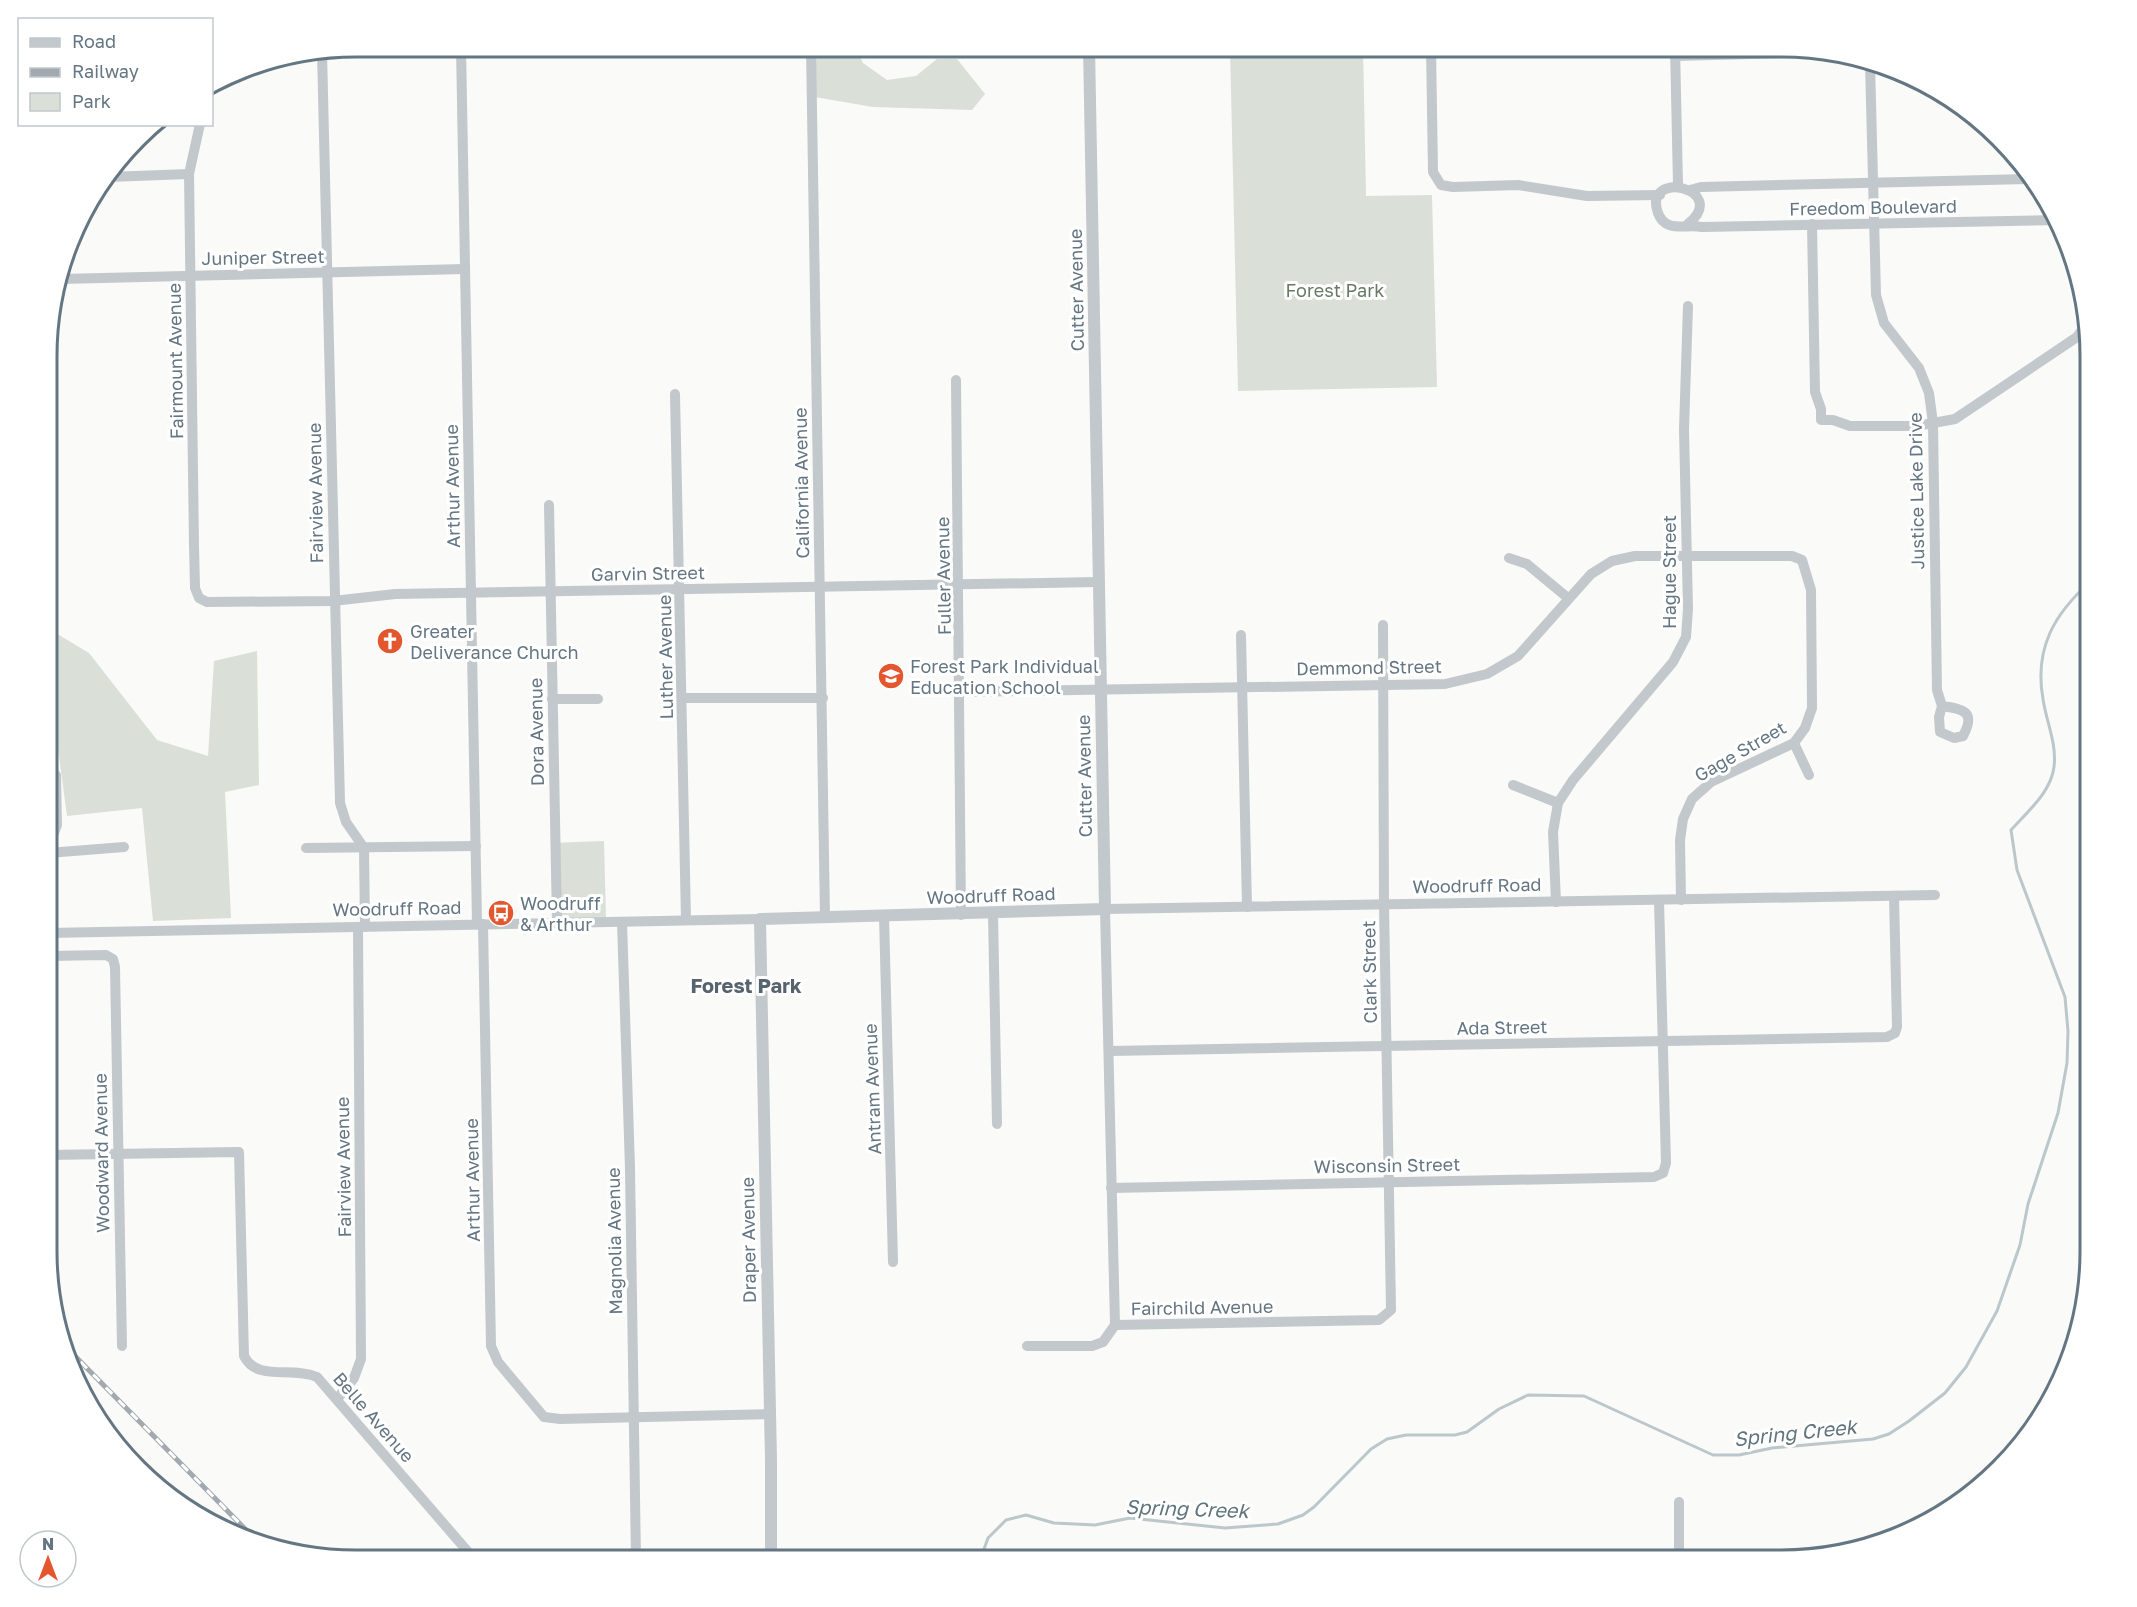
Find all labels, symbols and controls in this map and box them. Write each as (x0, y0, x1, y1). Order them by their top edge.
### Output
legend (18, 18, 213, 126)
text: Road (72, 30, 116, 52)
text: Railway (72, 60, 139, 82)
text: Park (72, 90, 111, 112)
street label: Freedom Boulevard (1789, 195, 1957, 219)
street label: Cutter Avenue (1064, 228, 1088, 352)
street label: Juniper Street (201, 245, 325, 269)
park label: Forest Park (1286, 279, 1384, 301)
street label: Fairmount Avenue (163, 283, 187, 439)
street label: California Avenue (789, 407, 813, 559)
street label: Justice Lake Drive (1904, 412, 1928, 570)
street label: Fairview Avenue (303, 422, 327, 564)
street label: Arthur Avenue (440, 424, 464, 548)
street label: Hague Street (1658, 515, 1680, 629)
street label: Fuller Avenue (931, 517, 955, 635)
street label: Garvin Street (591, 561, 705, 585)
street label: Luther Avenue (653, 595, 677, 719)
place label: Greater Deliverance Church (410, 620, 579, 663)
church icon: Greater Deliverance Church (375, 626, 405, 656)
place label: Forest Park Individual Education School (910, 655, 1099, 698)
street label: Demmond Street (1296, 655, 1442, 679)
school or university icon: Forest Park Individual Education School (876, 661, 906, 691)
street label: Dora Avenue (524, 678, 548, 786)
street label: Cutter Avenue (1072, 714, 1096, 838)
street label: Gage Street (1690, 716, 1790, 786)
street label: Woodruff Road (1412, 873, 1542, 897)
street label: Woodruff Road (926, 882, 1056, 908)
place label: Woodruff & Arthur (520, 892, 601, 935)
street label: Woodruff Road (332, 896, 462, 920)
bus stop icon: Woodruff & Arthur (486, 898, 516, 928)
street label: Clark Street (1357, 920, 1381, 1024)
district label: Forest Park (690, 973, 802, 997)
street label: Ada Street (1456, 1015, 1548, 1039)
street label: Antram Avenue (859, 1023, 885, 1155)
street label: Woodward Avenue (89, 1073, 113, 1233)
street label: Fairview Avenue (331, 1096, 355, 1238)
street label: Arthur Avenue (460, 1118, 484, 1242)
street label: Wisconsin Street (1314, 1153, 1460, 1177)
street label: Magnolia Avenue (602, 1167, 626, 1315)
street label: Draper Avenue (736, 1177, 760, 1303)
street label: Fairchild Avenue (1131, 1295, 1273, 1319)
street label: Belle Avenue (329, 1367, 419, 1467)
water label: Spring Creek (1732, 1413, 1860, 1451)
water label: Spring Creek (1125, 1494, 1252, 1523)
north arrow (18, 1529, 78, 1589)
text: N (42, 1534, 54, 1554)

